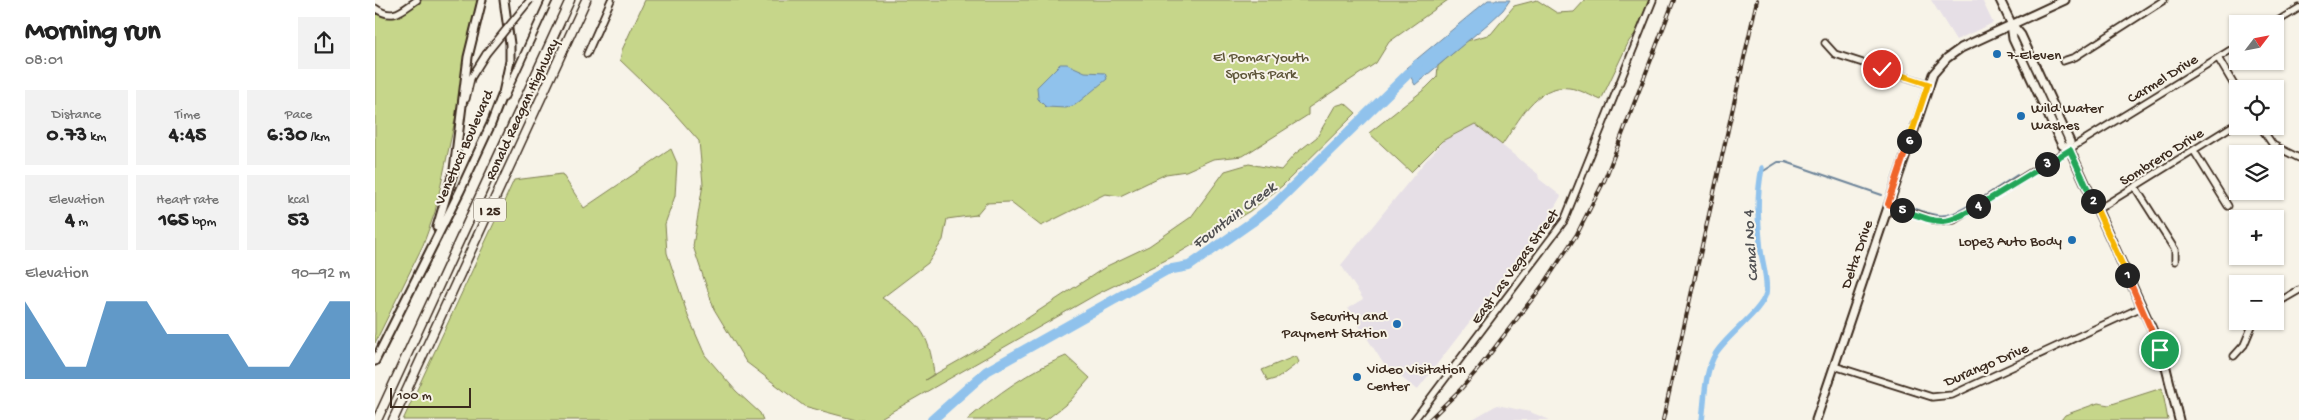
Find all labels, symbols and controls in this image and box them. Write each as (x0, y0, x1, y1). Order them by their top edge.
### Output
north arrow (2229, 15, 2284, 70)
map controls (2229, 15, 2284, 330)
text: Morning run (25, 16, 160, 49)
button: share (298, 17, 350, 69)
street label: Ronald Reagan Highway (482, 36, 564, 183)
place label: 7-Eleven (2006, 47, 2061, 65)
pin (1861, 48, 1903, 90)
marker: 7-Eleven (1991, 48, 2003, 60)
park label: El Pomar Youth Sports Park (1213, 49, 1309, 84)
street label: Carmel Drive (2124, 51, 2202, 108)
text: 08:01 (25, 52, 63, 71)
icon: check (1868, 55, 1896, 83)
button: locate (2229, 80, 2284, 135)
street label: Venetucci Boulevard (431, 87, 499, 209)
place label: Wild Water Washes (2031, 100, 2105, 135)
text: Distance (52, 107, 101, 124)
text: Time (175, 107, 200, 124)
text: Pace (285, 107, 312, 124)
marker: Wild Water Washes (2015, 110, 2027, 122)
text: 0.73 (47, 124, 87, 149)
text: 4:45 (169, 124, 206, 149)
text: 6:30 (267, 124, 307, 149)
street label: Sombrero Drive (2117, 125, 2208, 191)
pin: 6 (1897, 128, 1921, 154)
text: km (87, 129, 106, 146)
text: /km (307, 129, 330, 146)
text: 6 (1906, 133, 1913, 150)
button: layers (2229, 145, 2284, 200)
pin: 3 (2035, 152, 2059, 176)
text: 3 (2044, 156, 2051, 173)
water label: Fountain Creek (1190, 178, 1282, 254)
pin: 2 (2081, 188, 2105, 214)
text: Elevation (49, 192, 104, 209)
text: Heart rate (156, 192, 219, 209)
text: kcal (288, 192, 309, 209)
text: 2 (2090, 193, 2097, 210)
pin: 4 (1965, 194, 1991, 218)
road number: I 25 (474, 198, 506, 222)
pin: 5 (1889, 198, 1915, 222)
text: 4 (1975, 198, 1982, 215)
text: 5 (1899, 202, 1906, 219)
street label: East Las Vegas Street (1468, 205, 1564, 328)
text: 4 (65, 209, 75, 234)
text: 165 (159, 209, 189, 234)
text: 53 (288, 209, 309, 234)
water label: Canal No 4 (1740, 209, 1764, 282)
button: + (2229, 210, 2284, 265)
text: m (75, 214, 88, 231)
text: bpm (189, 214, 216, 231)
street label: Delta Drive (1837, 218, 1878, 292)
place label: Lopez Auto Body (1958, 233, 2063, 251)
marker: Lopez Auto Body (2066, 234, 2078, 246)
pin: 1 (2115, 262, 2139, 288)
text: Elevation (25, 265, 89, 284)
text: 90–92 m (292, 265, 350, 284)
text: 1 (2125, 267, 2130, 284)
button: − (2229, 275, 2284, 330)
place label: Security and Payment Station (1281, 308, 1388, 343)
marker: Security and Payment Station (1391, 318, 1403, 330)
pin (2139, 329, 2181, 371)
icon: arrive (2146, 336, 2174, 364)
street label: Durango Drive (1941, 340, 2032, 392)
place label: Video Visitation Center (1366, 361, 1466, 396)
marker: Video Visitation Center (1351, 371, 1363, 383)
scale bar (390, 385, 471, 408)
text: 100 m (397, 388, 432, 405)

